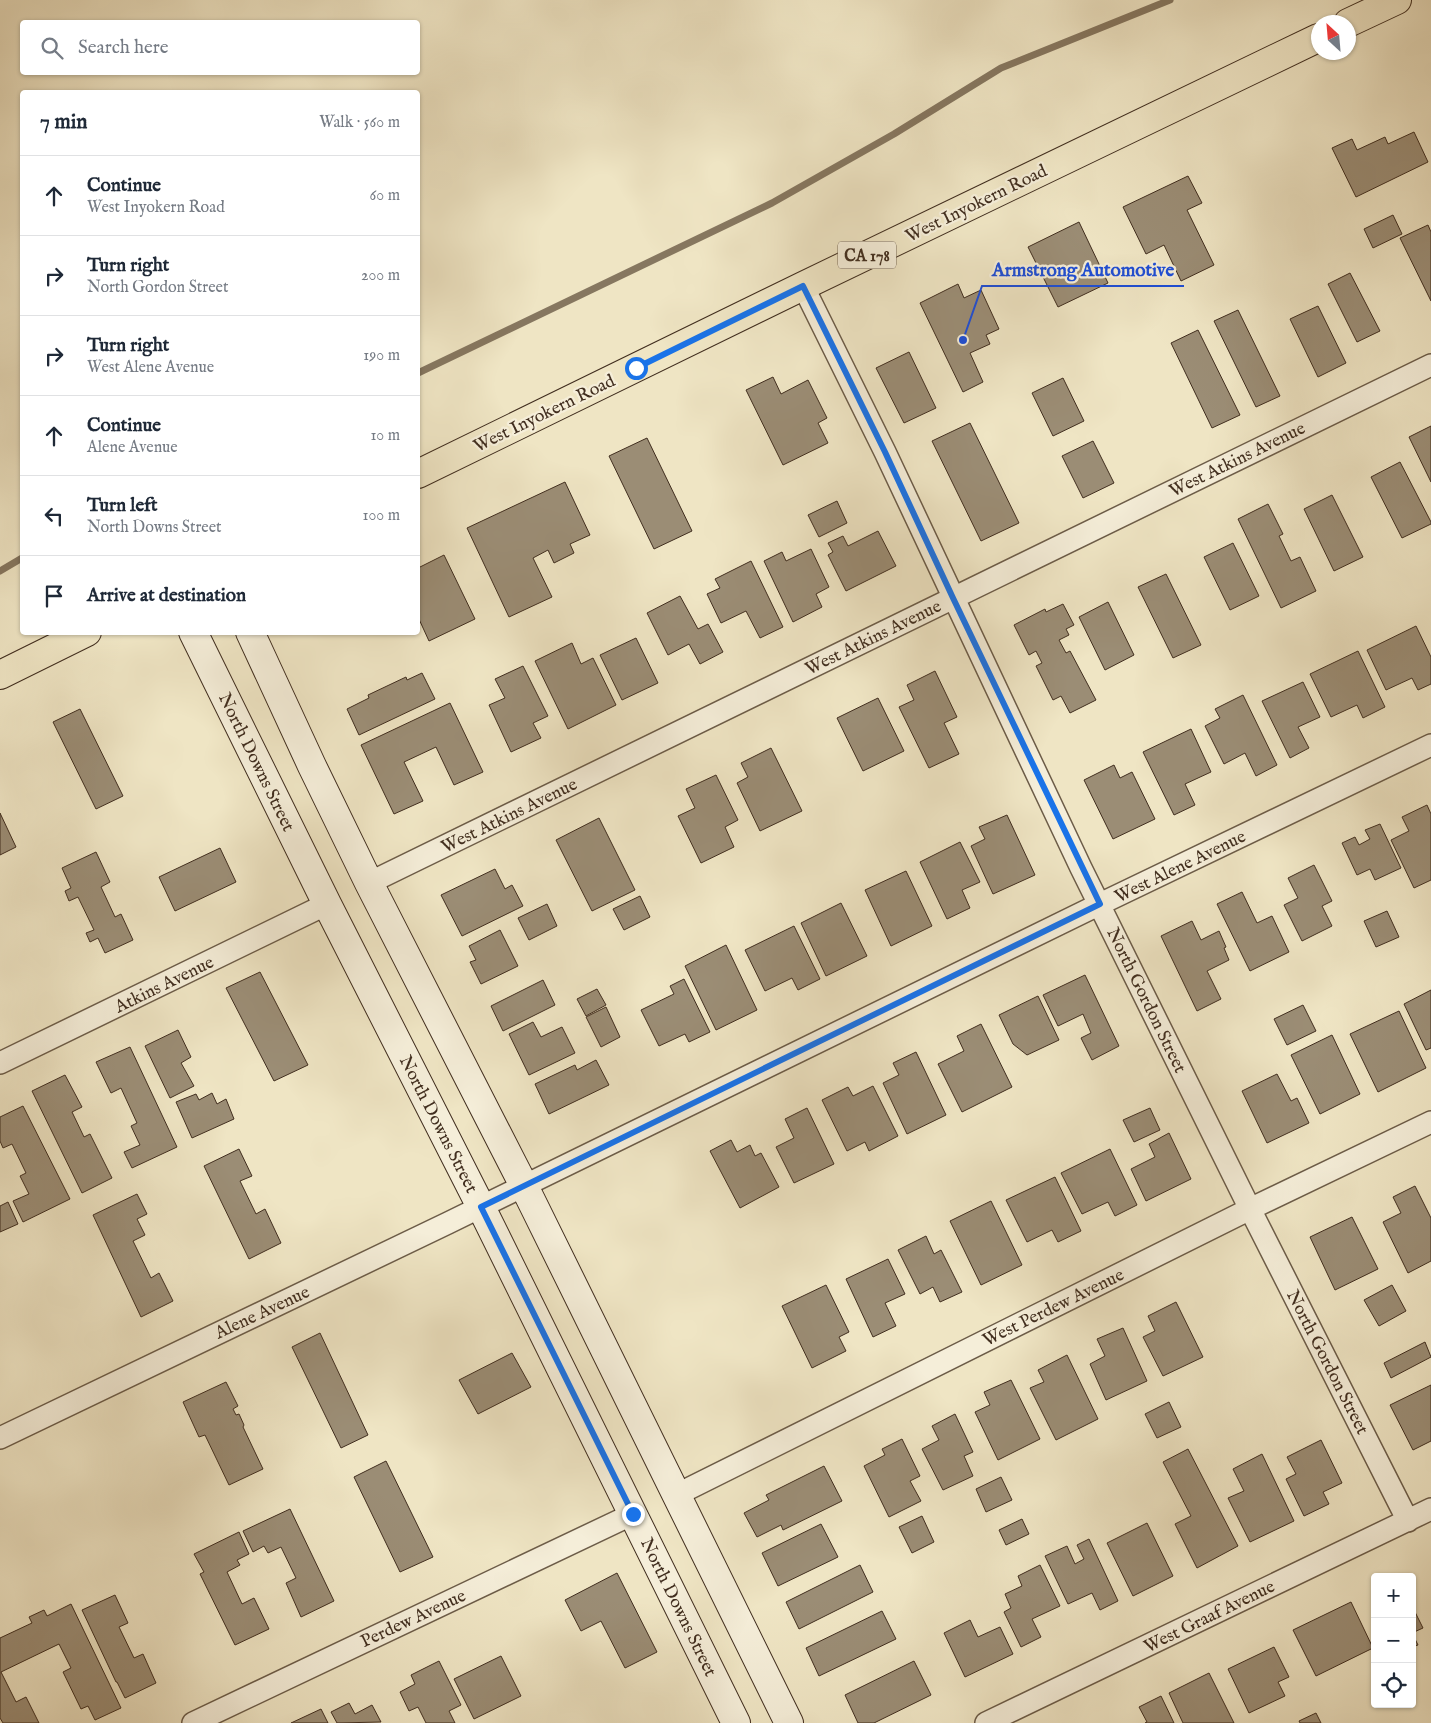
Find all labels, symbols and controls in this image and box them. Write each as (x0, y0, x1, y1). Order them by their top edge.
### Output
north arrow (1311, 15, 1356, 60)
search box (20, 20, 420, 75)
icon: search (38, 34, 66, 62)
text: Search here (78, 36, 169, 60)
text: 7 min (40, 109, 87, 136)
text: Walk · 560 m (319, 113, 400, 133)
street label: West Inyokern Road (902, 160, 1052, 249)
text: Continue (87, 174, 161, 198)
icon: ahead (40, 182, 68, 210)
text: 60 m (370, 186, 400, 206)
text: West Inyokern Road (87, 198, 225, 218)
road number: CA 178 (838, 242, 896, 268)
callout: Armstrong Automotive (982, 252, 1184, 286)
text: Turn right (87, 254, 169, 278)
text: Armstrong Automotive (991, 259, 1174, 283)
icon: right (40, 262, 68, 290)
text: 200 m (361, 266, 400, 286)
text: North Gordon Street (87, 278, 228, 298)
text: Turn right (87, 334, 169, 358)
icon: right (40, 342, 68, 370)
text: 190 m (363, 346, 400, 366)
route start (625, 357, 648, 380)
text: West Alene Avenue (87, 358, 214, 378)
street label: West Inyokern Road (470, 370, 620, 459)
text: Continue (87, 414, 161, 438)
street label: West Atkins Avenue (1166, 417, 1309, 503)
icon: ahead (40, 422, 68, 450)
text: 10 m (370, 426, 400, 446)
text: Alene Avenue (87, 438, 178, 458)
text: Turn left (87, 494, 158, 518)
icon: left (40, 502, 68, 530)
text: 100 m (363, 506, 400, 526)
text: North Downs Street (87, 518, 222, 538)
icon: arrive (40, 582, 68, 610)
text: Arrive at destination (87, 584, 246, 608)
street label: West Atkins Avenue (802, 595, 945, 681)
street label: North Downs Street (212, 690, 299, 836)
street label: West Atkins Avenue (438, 773, 581, 859)
street label: West Alene Avenue (1111, 826, 1250, 909)
street label: North Gordon Street (1100, 924, 1191, 1077)
street label: Atkins Avenue (110, 951, 218, 1020)
street label: North Downs Street (393, 1052, 482, 1197)
street label: West Perdew Avenue (979, 1264, 1128, 1353)
street label: Alene Avenue (211, 1281, 314, 1346)
street label: North Gordon Street (1280, 1287, 1373, 1439)
route end (622, 1503, 645, 1526)
street label: North Downs Street (634, 1535, 721, 1681)
map controls (1371, 1573, 1416, 1708)
button: + (1371, 1573, 1416, 1618)
street label: West Graaf Avenue (1140, 1576, 1279, 1659)
street label: Perdew Avenue (357, 1585, 470, 1654)
button: − (1371, 1618, 1416, 1663)
button: locate (1371, 1663, 1416, 1708)

